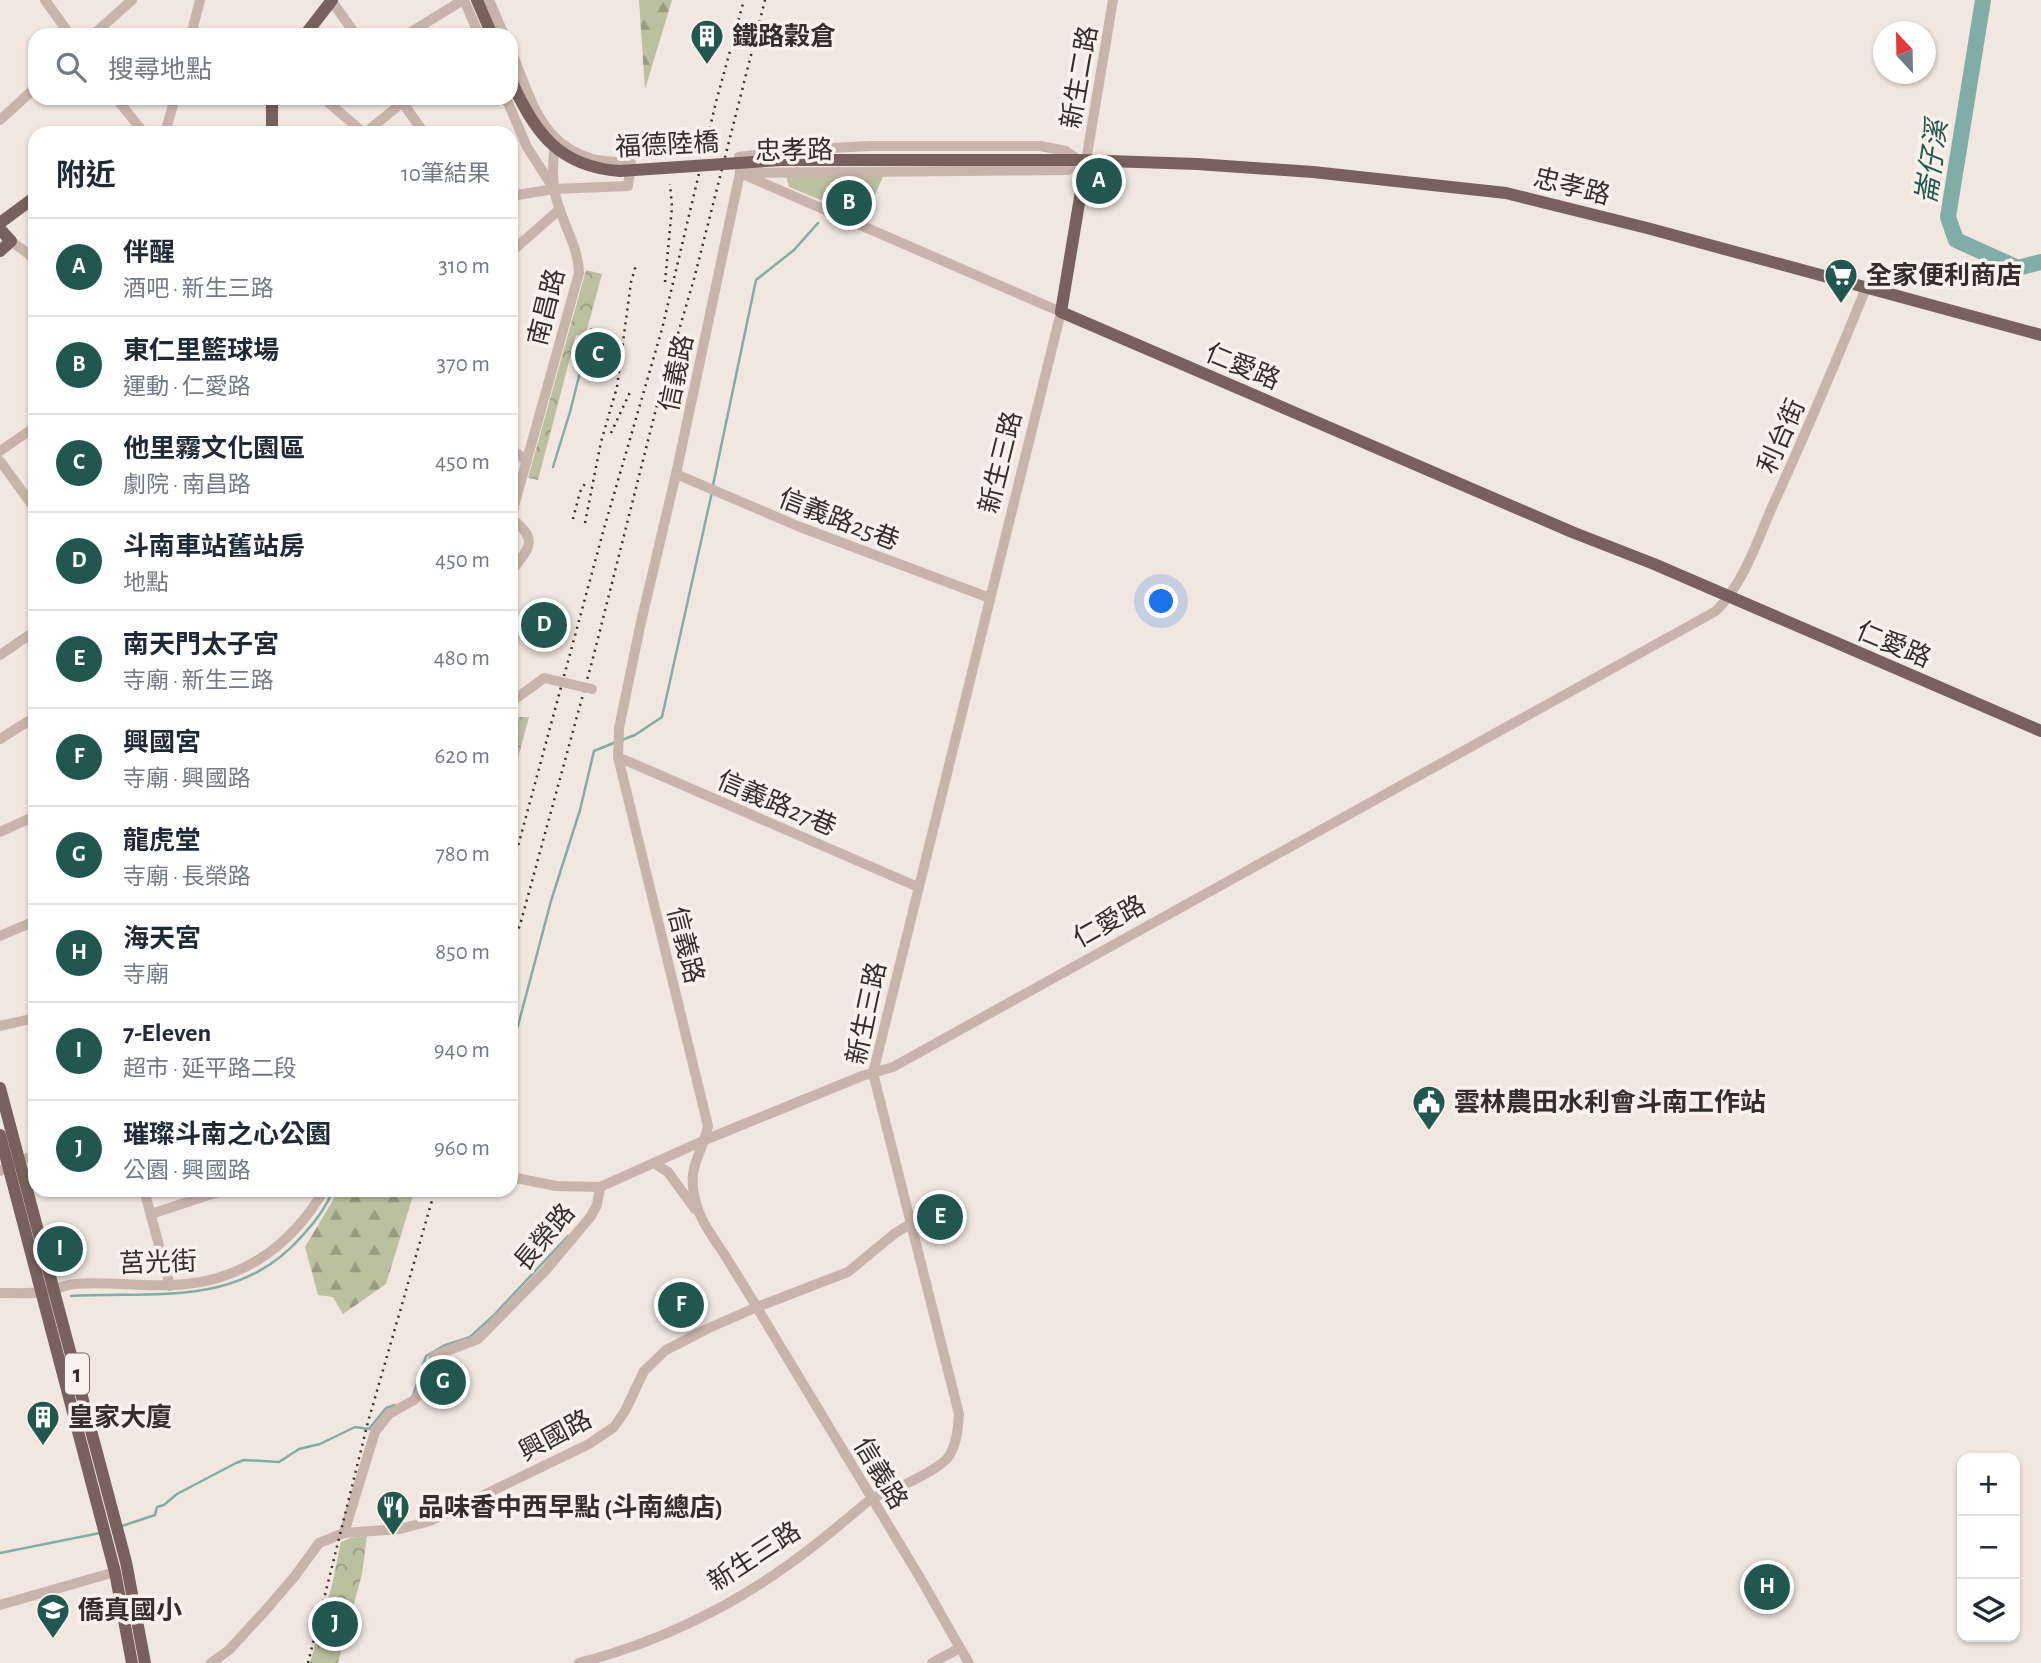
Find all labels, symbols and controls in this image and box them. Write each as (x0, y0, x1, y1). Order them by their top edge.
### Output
building icon: 鐵路穀倉 (688, 17, 726, 66)
north arrow (1873, 21, 1936, 84)
place label: 鐵路穀倉 (732, 22, 836, 50)
street label: 新生二路 (1057, 24, 1102, 131)
search box (28, 28, 518, 105)
icon: search (52, 48, 90, 86)
text: 搜尋地點 (108, 57, 212, 83)
water label: 崙仔溪 (1911, 115, 1953, 206)
street label: 福德陸橋 (614, 128, 720, 161)
street label: 忠孝路 (755, 136, 833, 165)
pin: A (1076, 155, 1122, 207)
text: 附近 (56, 161, 116, 191)
text: 10筆結果 (401, 163, 490, 186)
street label: 忠孝路 (1531, 164, 1613, 209)
pin: B (826, 177, 872, 229)
text: 伴醒 (123, 240, 175, 266)
text: A (72, 255, 86, 278)
text: 310 m (438, 255, 490, 278)
supermarket icon: 全家便利商店 (1822, 256, 1860, 305)
place label: 全家便利商店 (1866, 261, 2022, 289)
street label: 南昌路 (524, 266, 569, 348)
text: 酒吧 · 新生三路 (123, 278, 274, 301)
pin: C (575, 329, 621, 381)
street label: 信義路 (655, 332, 698, 414)
text: 東仁里籃球場 (123, 338, 279, 364)
street label: 仁愛路 (1202, 339, 1284, 394)
text: B (72, 353, 86, 376)
text: 370 m (437, 353, 490, 376)
text: 運動 · 仁愛路 (123, 376, 251, 399)
street label: 利台街 (1753, 395, 1810, 477)
street label: 新生三路 (975, 408, 1026, 516)
text: 他里霧文化園區 (123, 436, 305, 462)
text: C (73, 451, 85, 474)
text: 450 m (435, 451, 490, 474)
text: 劇院 · 南昌路 (123, 474, 251, 497)
street label: 信義路25巷 (775, 484, 903, 555)
text: 斗南車站舊站房 (123, 534, 305, 560)
text: D (71, 549, 87, 572)
text: 450 m (435, 549, 490, 572)
text: 地點 (123, 572, 169, 595)
your location (1144, 584, 1178, 618)
pin: D (521, 599, 567, 651)
street label: 仁愛路 (1853, 617, 1935, 672)
text: 南天門太子宮 (123, 632, 279, 658)
text: E (73, 647, 85, 670)
text: 480 m (434, 647, 490, 670)
text: 寺廟 · 新生三路 (123, 670, 274, 693)
text: 興國宮 (123, 730, 201, 756)
text: F (74, 745, 84, 768)
text: 620 m (434, 745, 490, 768)
street label: 信義路27巷 (713, 766, 840, 841)
text: 寺廟 · 興國路 (123, 768, 251, 791)
text: 龍虎堂 (123, 828, 201, 854)
text: G (72, 843, 86, 866)
text: 780 m (435, 843, 490, 866)
text: 寺廟 · 長榮路 (123, 866, 251, 889)
street label: 仁愛路 (1069, 891, 1150, 952)
street label: 信義路 (663, 904, 708, 986)
text: 海天宮 (123, 926, 201, 952)
text: H (71, 941, 87, 964)
text: 850 m (435, 941, 490, 964)
street label: 新生三路 (842, 959, 891, 1067)
text: 寺廟 (123, 964, 169, 987)
text: 7-Eleven (123, 1020, 211, 1046)
text: I (76, 1039, 82, 1062)
text: 940 m (434, 1039, 490, 1062)
text: 超市 · 延平路二段 (123, 1058, 297, 1081)
public building icon: 雲林農田水利會斗南工作站 (1410, 1083, 1448, 1132)
place label: 雲林農田水利會斗南工作站 (1454, 1088, 1766, 1116)
text: 璀璨斗南之心公園 (123, 1122, 331, 1148)
text: J (75, 1137, 83, 1160)
text: 960 m (434, 1137, 490, 1160)
text: 公園 · 興國路 (123, 1160, 251, 1183)
pin: E (917, 1191, 963, 1243)
street label: 長榮路 (509, 1199, 580, 1276)
pin: I (37, 1223, 83, 1275)
street label: 莒光街 (119, 1248, 197, 1277)
pin: F (658, 1279, 704, 1331)
road number: 1 (65, 1354, 89, 1394)
pin: G (420, 1356, 466, 1408)
building icon: 皇家大廈 (24, 1398, 62, 1447)
place label: 皇家大廈 (68, 1403, 172, 1431)
street label: 興國路 (514, 1405, 596, 1466)
street label: 信義路 (849, 1433, 912, 1514)
map controls (1957, 1453, 2020, 1642)
button: + (1957, 1453, 2020, 1516)
restaurant icon: 品味香中西早點 (斗南總店) (374, 1488, 412, 1537)
place label: 品味香中西早點 (斗南總店) (418, 1493, 723, 1521)
button: − (1957, 1516, 2020, 1579)
street label: 新生三路 (703, 1517, 805, 1596)
pin: H (1744, 1561, 1790, 1613)
button: layers (1957, 1579, 2020, 1642)
school or university icon: 僑真國小 (34, 1591, 72, 1640)
place label: 僑真國小 (78, 1596, 182, 1624)
pin: J (312, 1598, 358, 1650)

